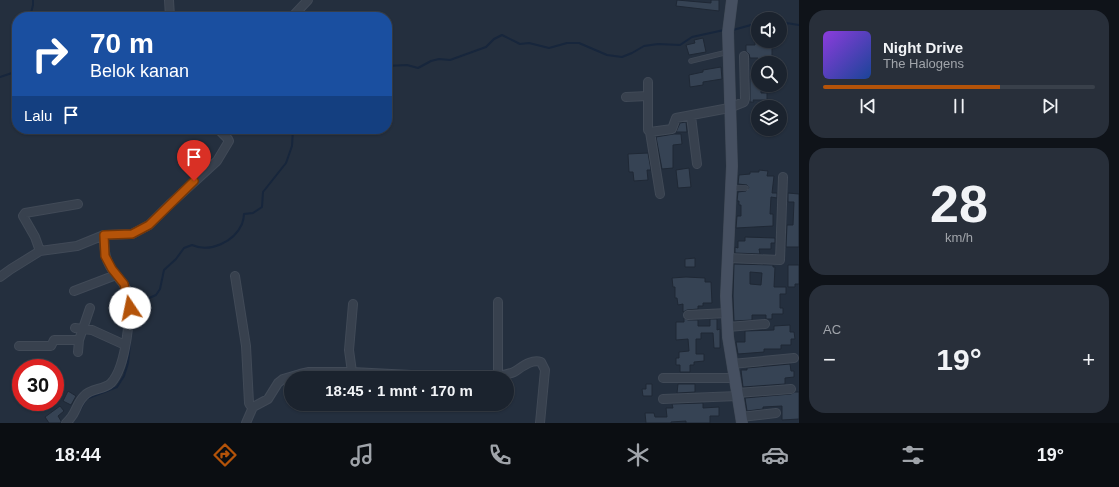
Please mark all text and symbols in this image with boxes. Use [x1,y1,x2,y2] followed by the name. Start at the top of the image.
[751,12,787,136] map controls
[751,12,787,48] button: sound
[24,28,76,80] icon: right
[90,28,154,59] text: 70 m
[883,39,963,56] text: Night Drive
[751,56,787,92] button: search
[883,56,964,71] text: The Halogens
[90,61,189,81] text: Belok kanan
[857,95,879,117] icon: previous
[948,95,970,117] icon: pause
[1039,95,1061,117] icon: next
[751,100,787,136] button: layers
[60,104,82,126] icon: arrive
[24,107,52,124] text: Lalu
[177,140,211,181] pin
[183,146,205,168] icon: arrive
[930,175,988,233] text: 28
[945,230,973,245] text: km/h
[109,287,151,329] position arrow
[823,322,841,337] text: AC
[936,343,982,376] text: 19°
[823,347,836,372] text: −
[1082,347,1095,372] text: +
[12,359,64,411] speed limit sign: 30
[325,382,473,399] text: 18:45 · 1 mnt · 170 m
[211,441,239,469] icon: directions
[348,441,376,469] icon: music
[486,441,514,469] icon: phone
[624,441,652,469] icon: climate
[761,441,789,469] icon: car
[899,441,927,469] icon: filters
[55,445,101,465] text: 18:44
[1037,445,1064,465] text: 19°

